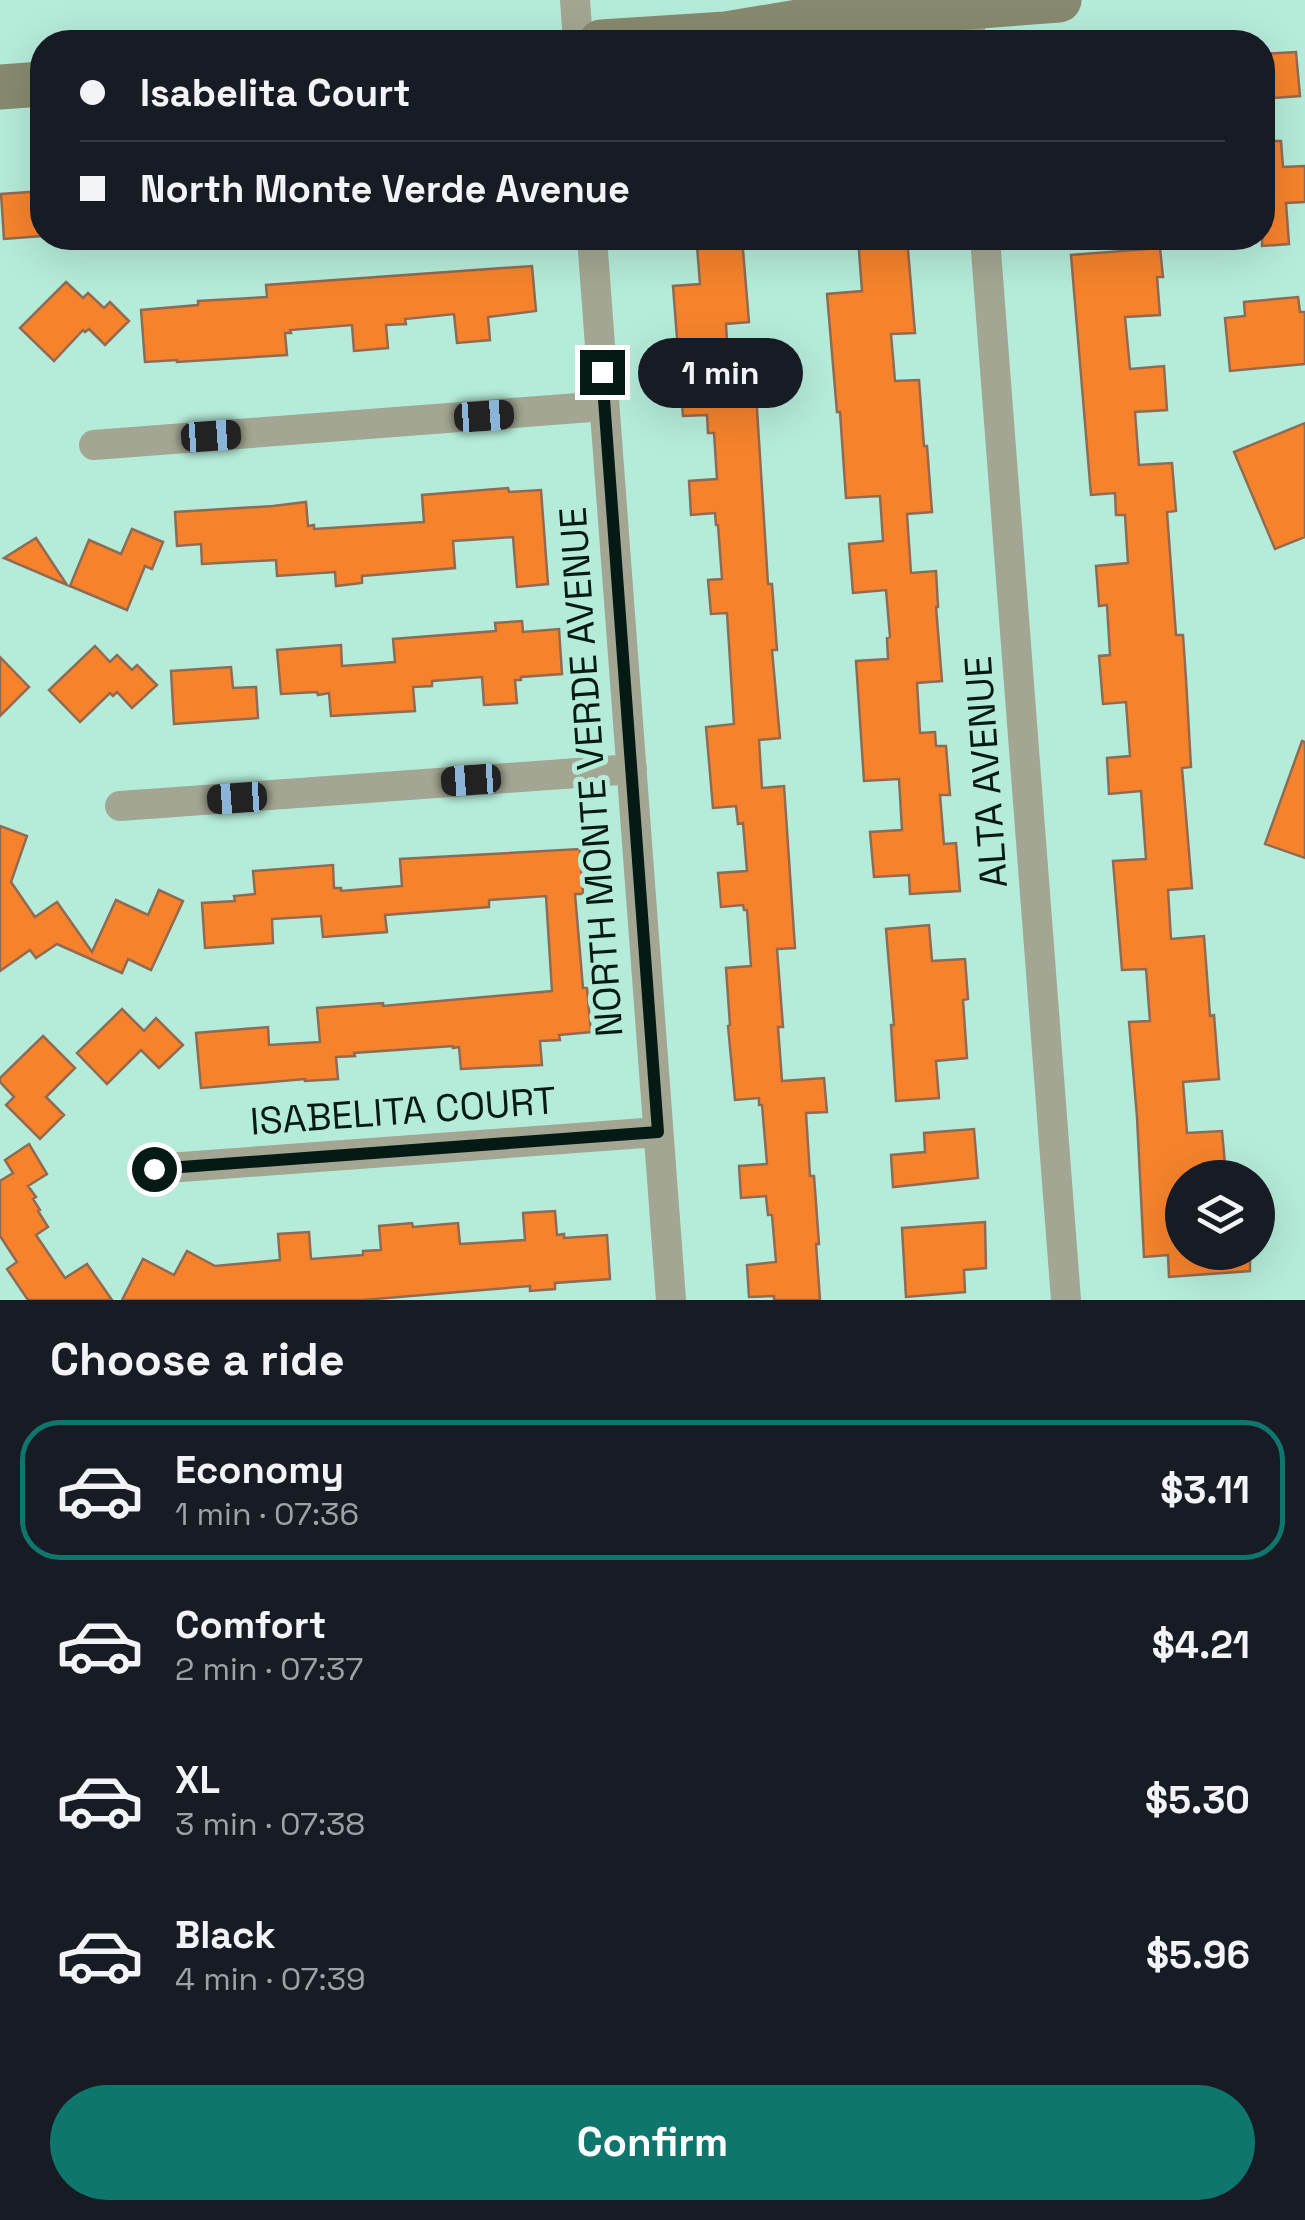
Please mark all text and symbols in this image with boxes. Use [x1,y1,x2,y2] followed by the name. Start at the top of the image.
[140,69,411,117] text: Isabelita Court
[140,165,630,213] text: North Monte Verde Avenue
[637,337,802,407] callout: 1 min
[580,350,625,395] route end
[681,353,760,393] text: 1 min
[453,399,515,433] car
[180,419,242,453] car
[549,505,633,1039] street label: NORTH MONTE VERDE AVENUE
[954,654,1018,890] street label: ALTA AVENUE
[440,763,502,797] car
[206,781,268,815] car
[248,1076,558,1146] street label: ISABELITA COURT
[132,1147,177,1192] route start
[1165,1160,1275,1270] map controls
[1165,1160,1275,1270] button: layers
[50,1331,345,1388] text: Choose a ride
[55,1445,145,1535] icon: car
[175,1446,344,1494] text: Economy
[1160,1466,1250,1514] text: $3.11
[175,1494,359,1534] text: 1 min · 07:36
[55,1600,145,1690] icon: car
[175,1601,326,1649] text: Comfort
[1152,1621,1250,1669] text: $4.21
[175,1649,363,1689] text: 2 min · 07:37
[55,1755,145,1845] icon: car
[175,1756,220,1804] text: XL
[1145,1776,1250,1824] text: $5.30
[175,1804,365,1844] text: 3 min · 07:38
[55,1910,145,2000] icon: car
[175,1911,276,1959] text: Black
[1146,1931,1250,1979] text: $5.96
[175,1959,366,1999] text: 4 min · 07:39
[50,2085,1255,2200] button: Confirm

